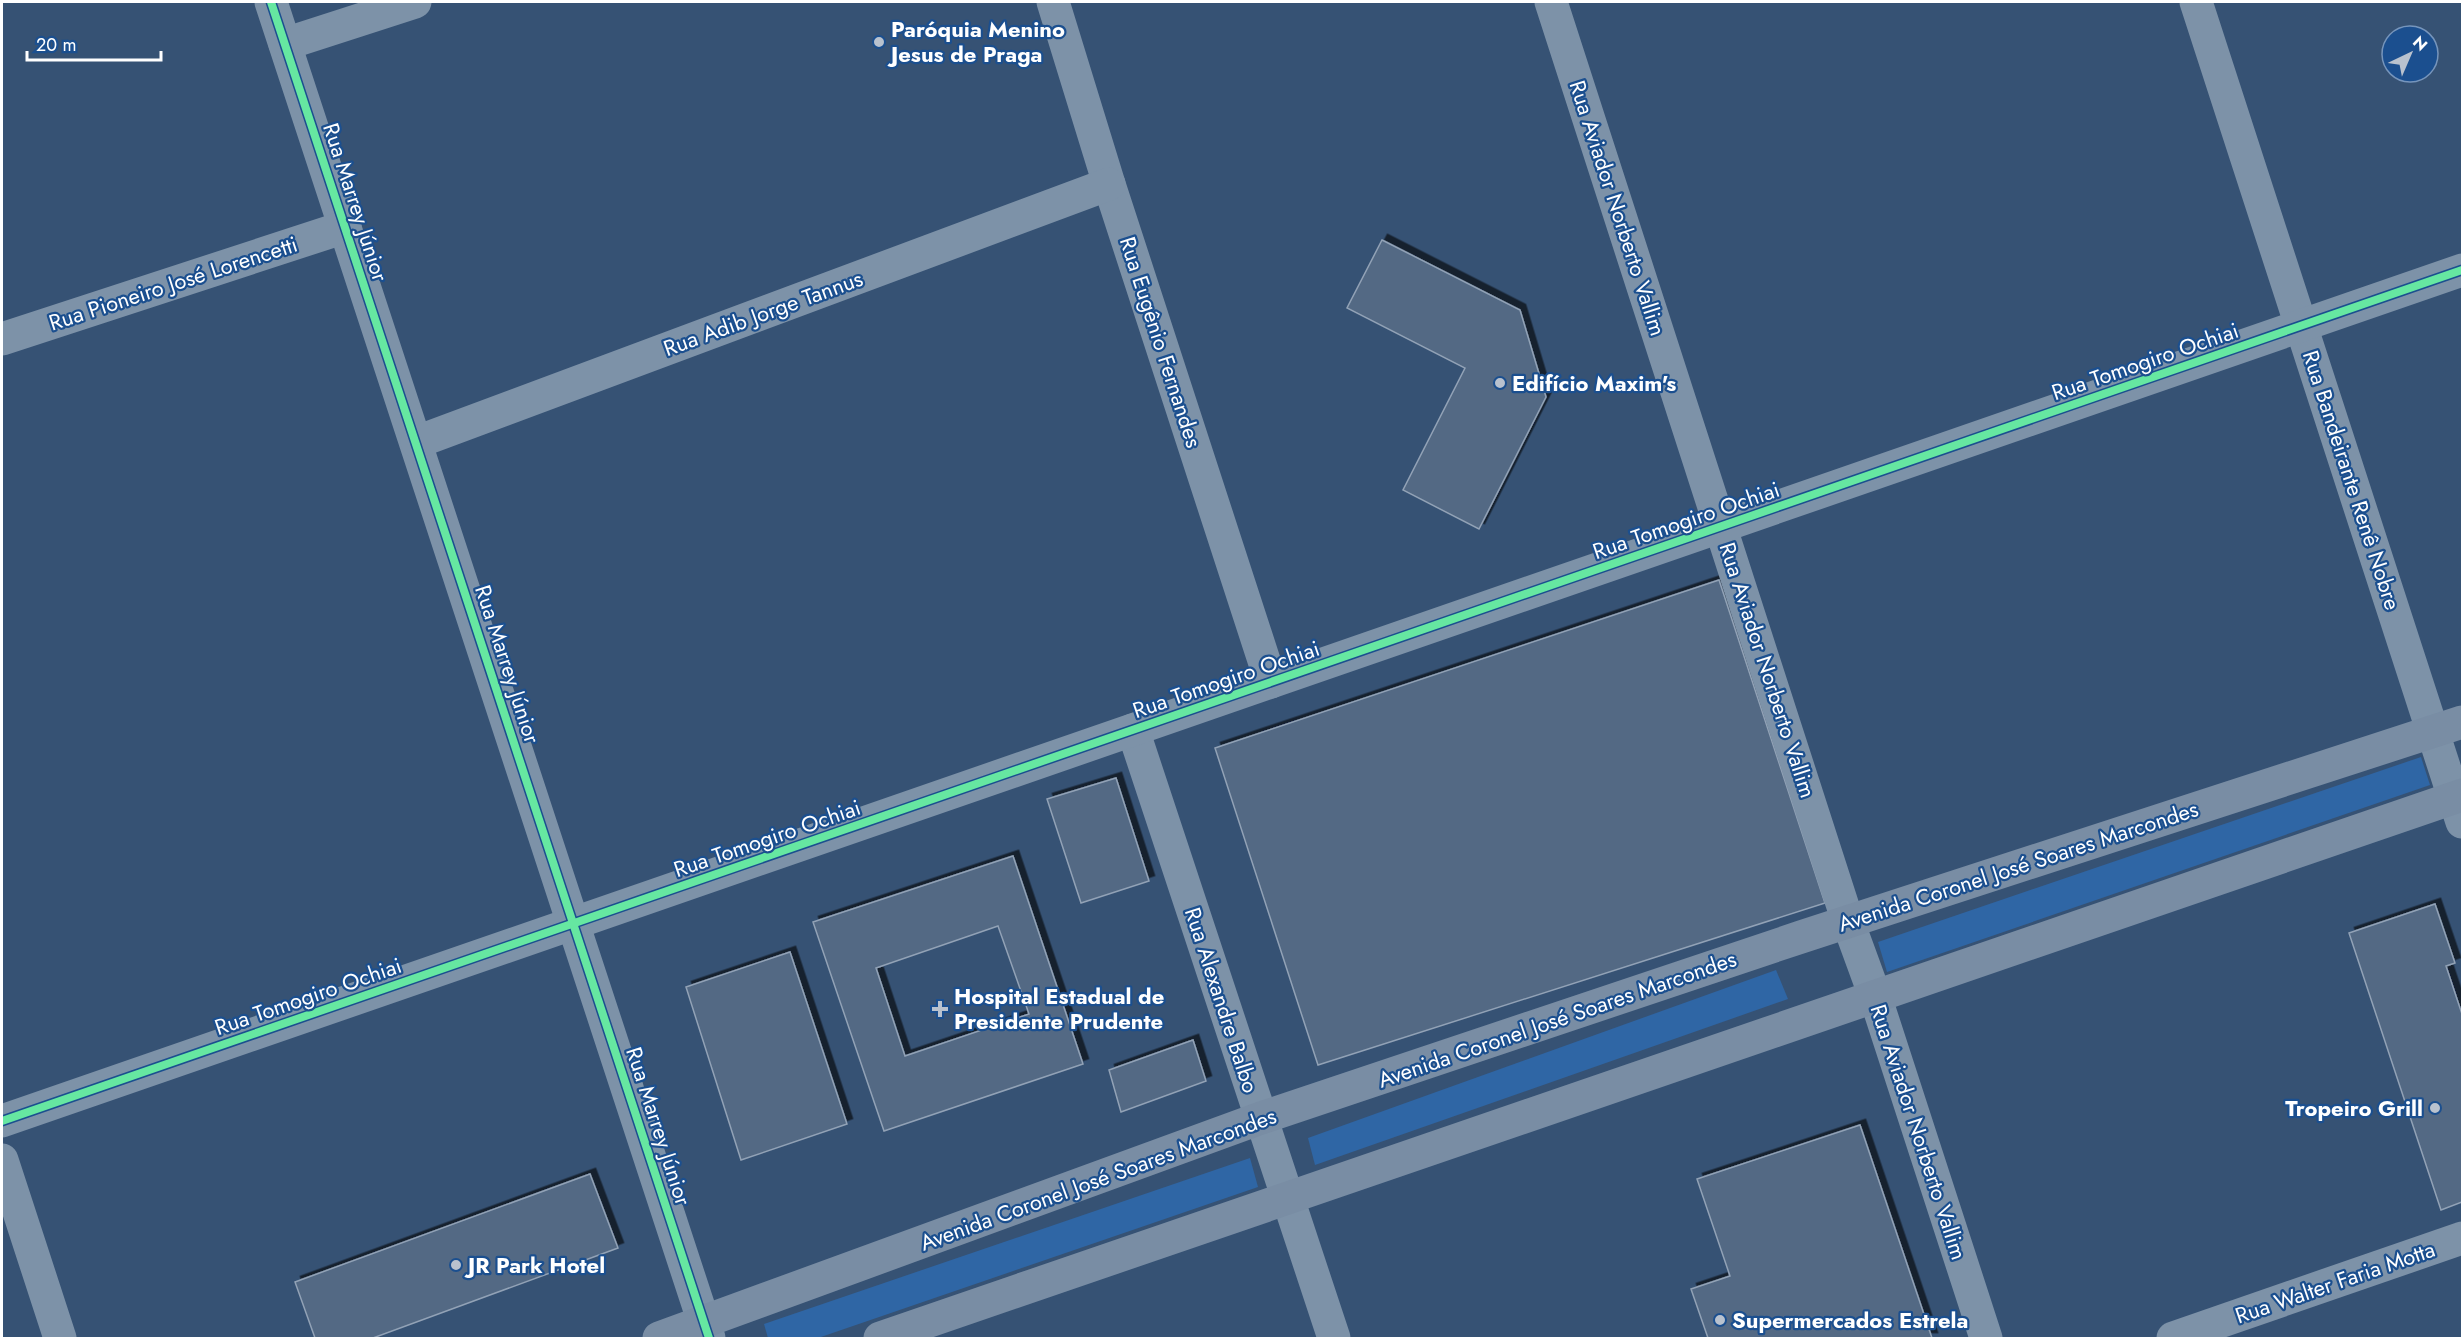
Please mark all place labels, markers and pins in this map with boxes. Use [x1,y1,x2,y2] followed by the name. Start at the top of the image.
[887,13,1065,70] place label: Paróquia Menino Jesus de Praga
[872,35,886,49] marker: Paróquia Menino Jesus de Praga
[1512,367,1676,399] place label: Edifício Maxim's
[1493,376,1507,390] marker: Edifício Maxim's
[954,980,1164,1037] place label: Hospital Estadual de Presidente Prudente
[931,1000,949,1018] marker: Hospital Estadual de Presidente Prudente
[2285,1092,2423,1124] place label: Tropeiro Grill
[2428,1101,2442,1115] marker: Tropeiro Grill
[464,1249,605,1281] place label: JR Park Hotel
[449,1258,463,1272] marker: JR Park Hotel
[1732,1304,1968,1336] place label: Supermercados Estrela
[1713,1313,1727,1327] marker: Supermercados Estrela

